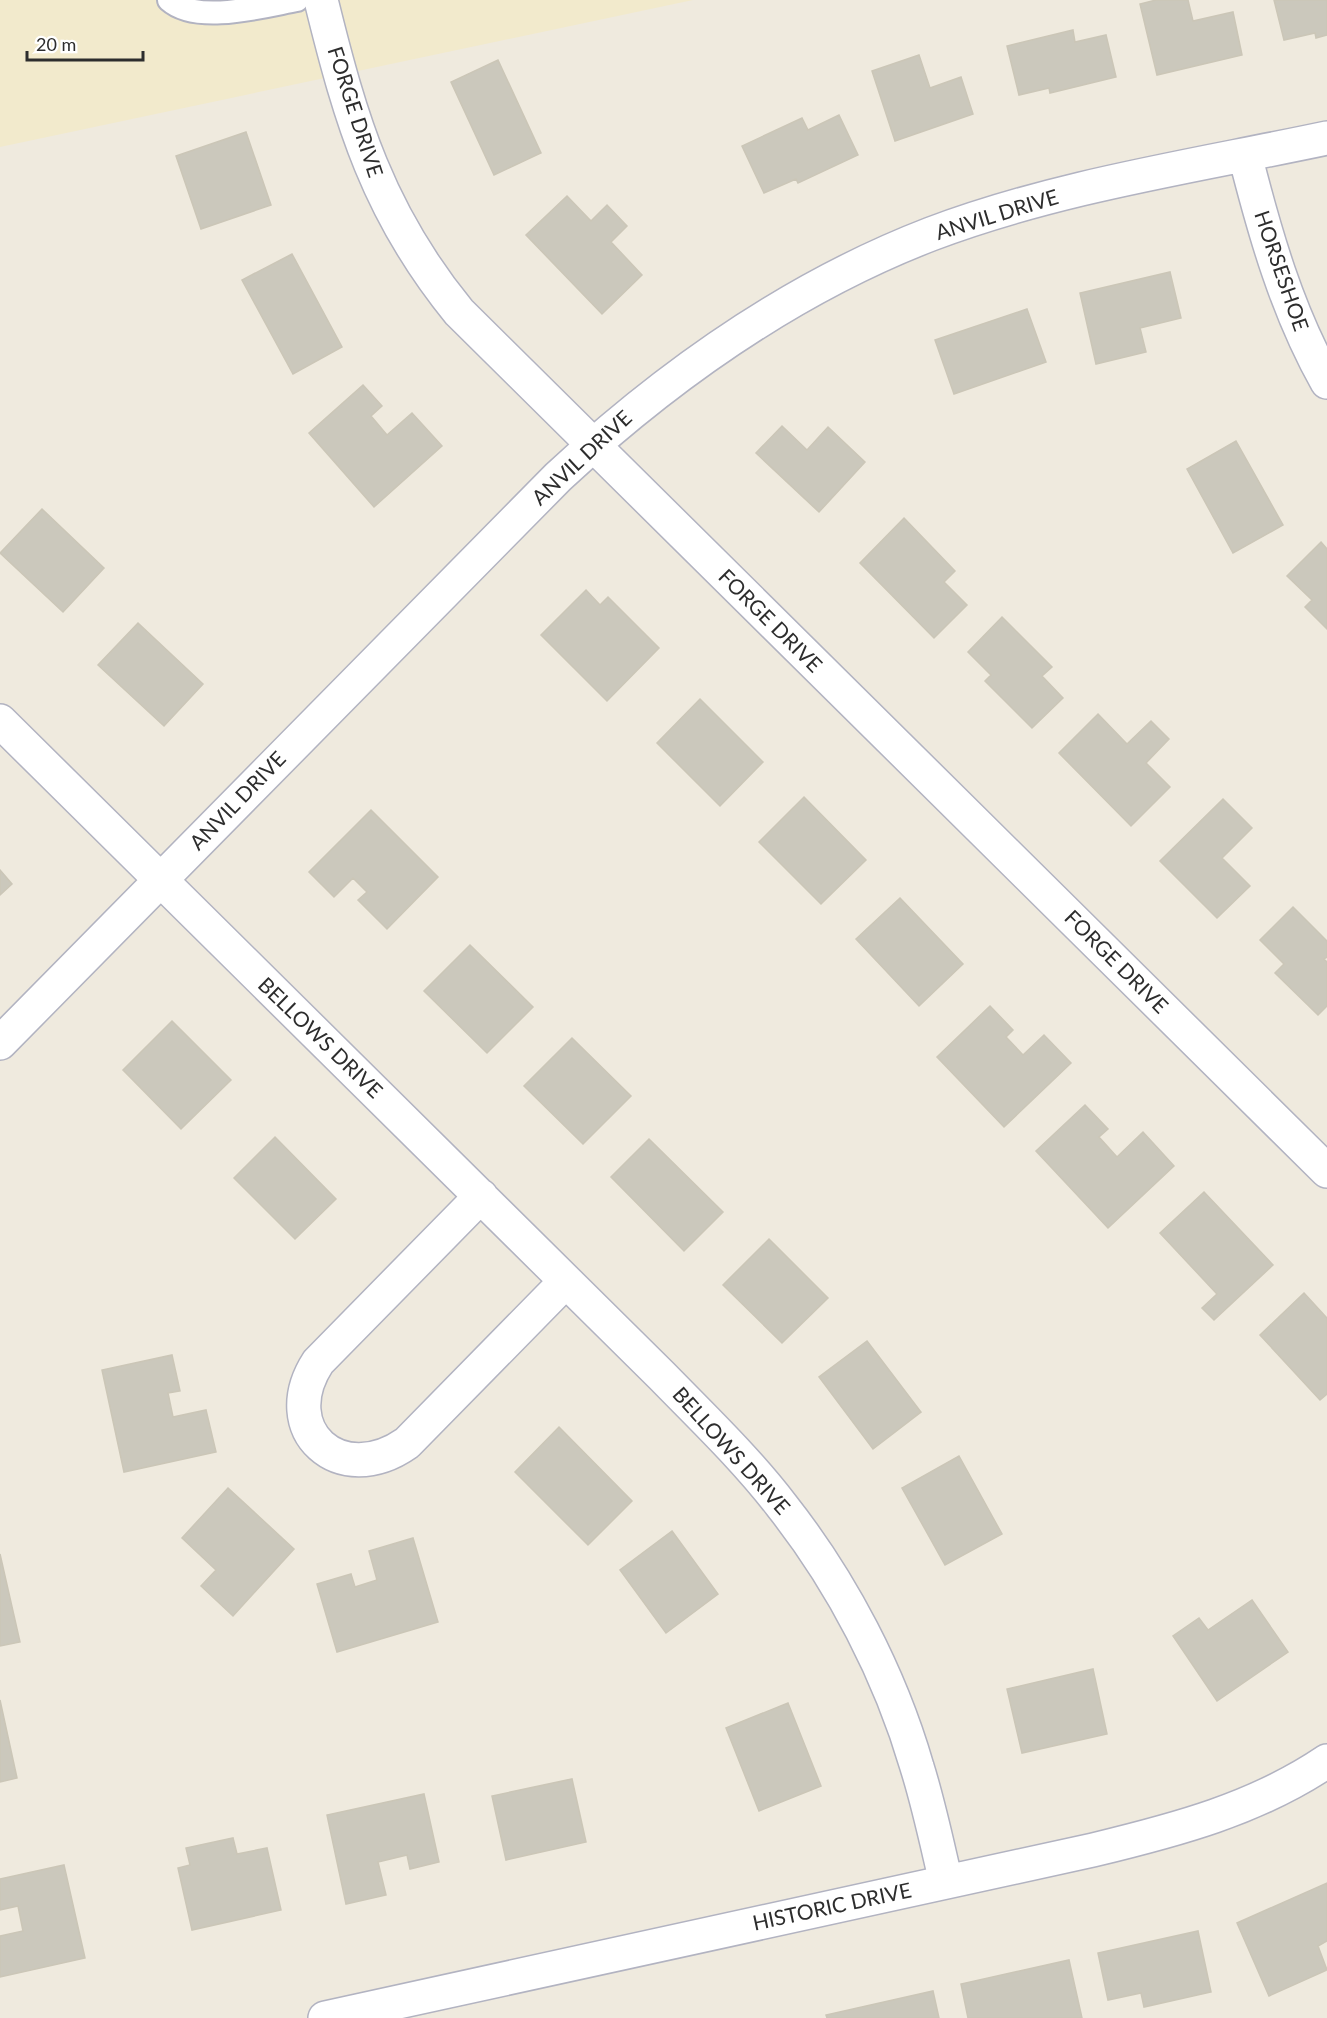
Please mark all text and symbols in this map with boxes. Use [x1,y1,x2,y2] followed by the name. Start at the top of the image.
[27,24,142,62] scale bar
[36,33,76,55] text: 20 m
[324,43,389,180] street label: FORGE DRIVE
[932,183,1061,244] street label: ANVIL DRIVE
[1250,207,1315,334] street label: HORSESHOE
[526,404,636,509] street label: ANVIL DRIVE
[714,563,828,677] street label: FORGE DRIVE
[184,746,290,854] street label: ANVIL DRIVE
[1060,904,1174,1018] street label: FORGE DRIVE
[254,971,388,1103] street label: BELLOWS DRIVE
[668,1381,796,1519] street label: BELLOWS DRIVE
[750,1877,913,1935] street label: HISTORIC DRIVE

